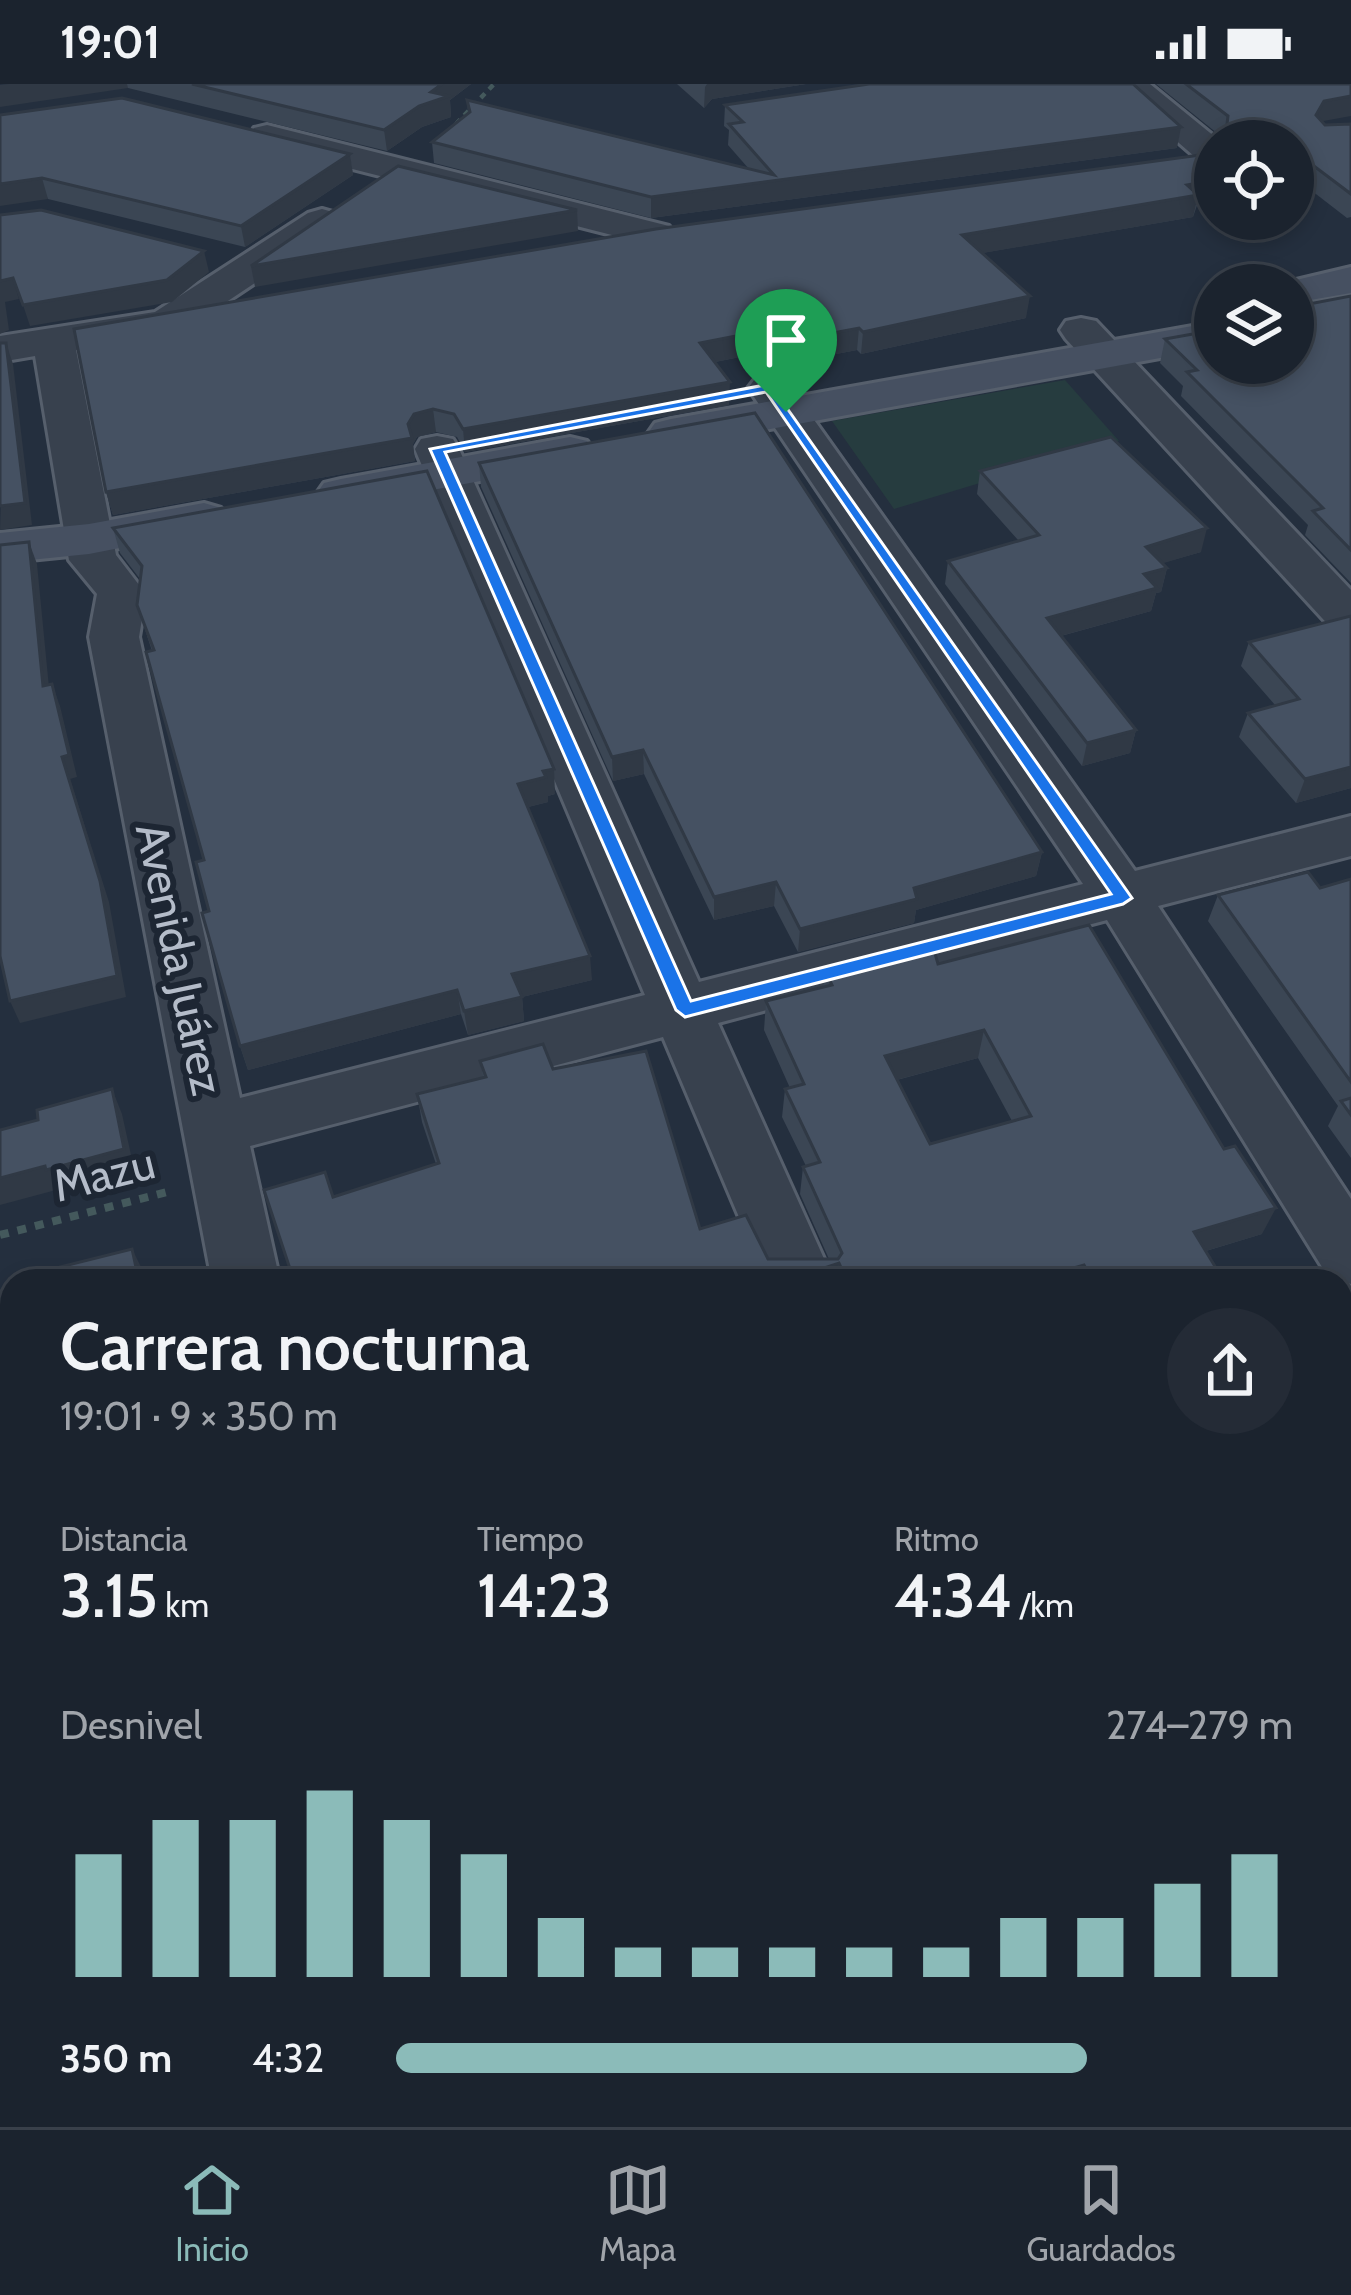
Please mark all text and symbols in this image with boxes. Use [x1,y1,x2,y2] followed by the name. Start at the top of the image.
[60,15,160,69] text: 19:01
[1194,120,1314,384] map controls
[1194,120,1314,240] button: locate
[1194,264,1314,384] button: layers
[735,289,837,412] pin
[753,307,819,373] icon: arrive
[125,818,235,1100] street label: Avenida Juárez
[48,1135,160,1213] street label: Mazu
[60,1306,530,1387] text: Carrera nocturna
[1167,1308,1293,1434] button: share
[60,1392,338,1440] text: 19:01 · 9 × 350 m
[60,1519,188,1559] text: Distancia
[477,1519,584,1559] text: Tiempo
[894,1519,979,1559] text: Ritmo
[60,1559,158,1632] text: 3.15
[477,1559,612,1632] text: 14:23
[894,1559,1012,1632] text: 4:34
[158,1585,209,1625] text: km
[1012,1585,1074,1625] text: /km
[60,1701,202,1749] text: Desnivel
[1106,1701,1293,1749] text: 274–279 m
[60,2034,172,2082] text: 350 m
[252,2034,324,2082] text: 4:32
[175,2157,249,2269] tab: Inicio
[599,2157,676,2269] tab: Mapa
[1026,2157,1176,2269] tab: Guardados

